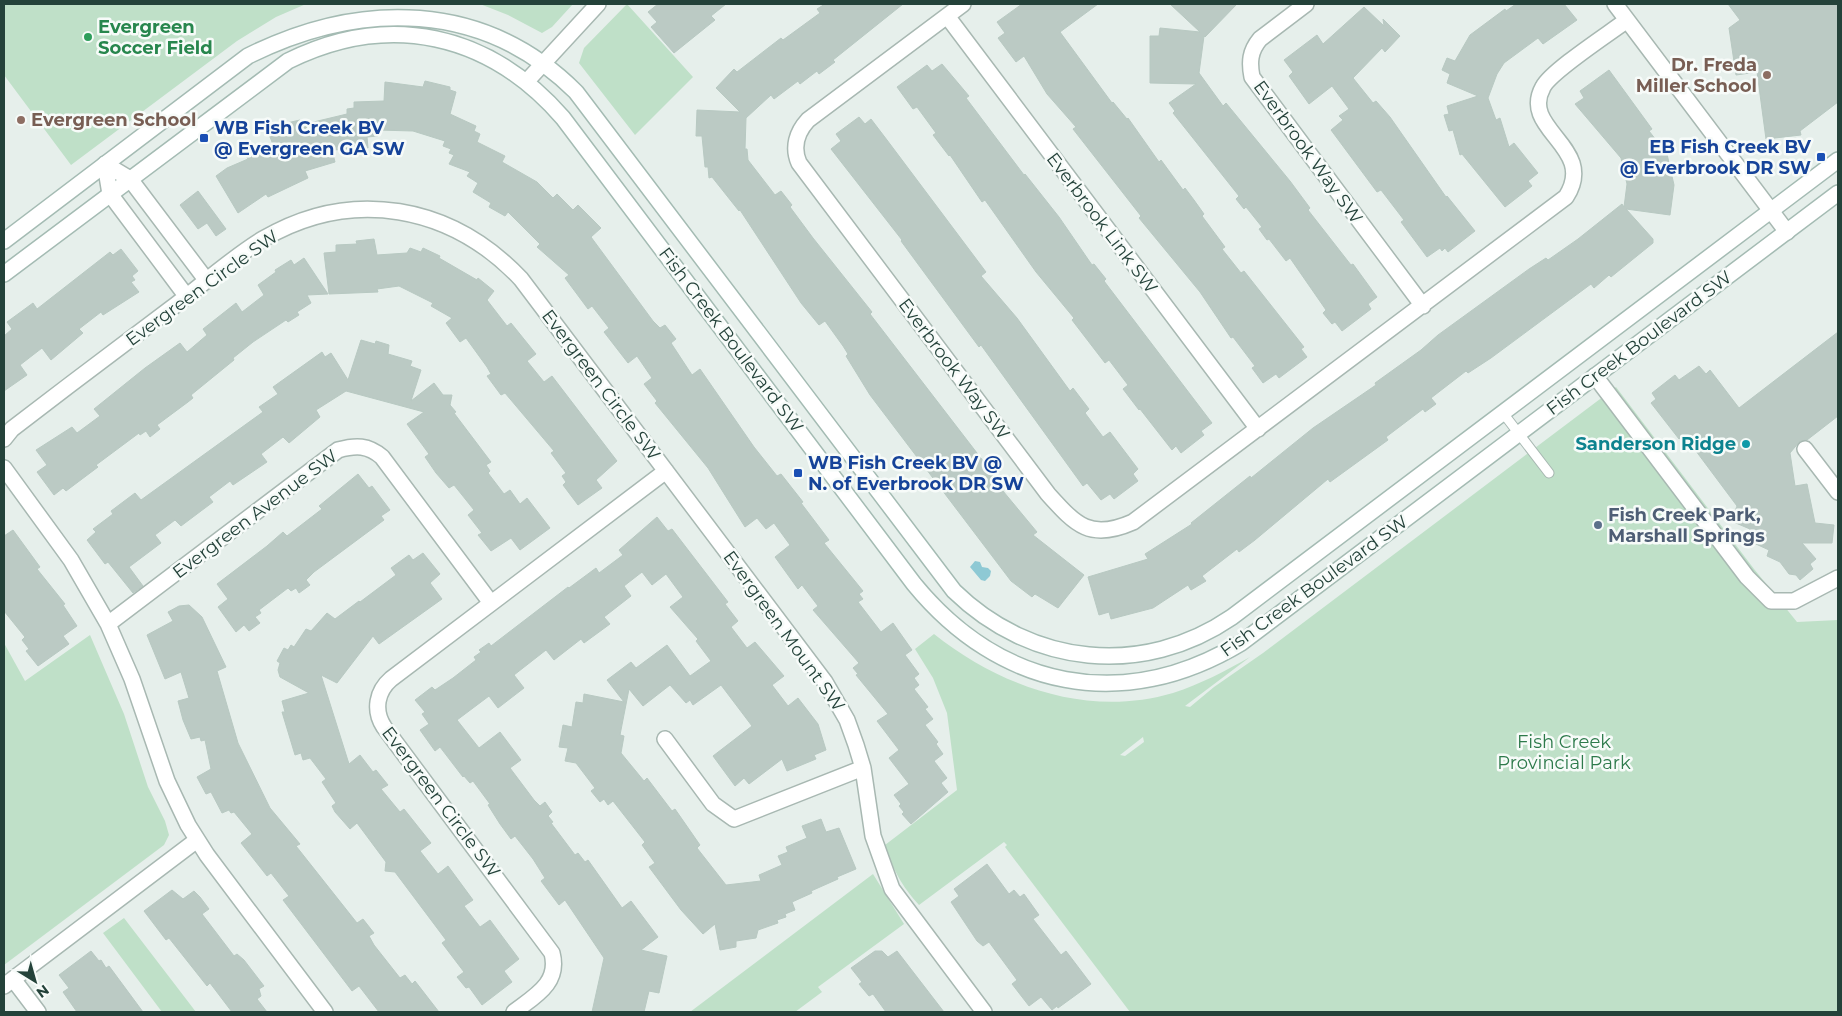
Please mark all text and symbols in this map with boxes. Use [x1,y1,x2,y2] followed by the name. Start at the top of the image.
[98,16,213,59] place label: Evergreen Soccer Field
[82,31,94,43] marker: Evergreen Soccer Field
[1636,54,1757,97] place label: Dr. Freda Miller School
[1761,69,1773,81] marker: Dr. Freda Miller School
[1249,76,1367,228] street label: Everbrook Way SW
[31,109,196,131] place label: Evergreen School
[15,114,27,126] marker: Evergreen School
[214,117,405,160] place label: WB Fish Creek BV @ Evergreen GA SW
[198,132,210,144] marker: WB Fish Creek BV @ Evergreen GA SW
[1620,136,1812,179] place label: EB Fish Creek BV @ Everbrook DR SW
[1042,148,1162,298] street label: Everbrook Link SW
[1815,151,1827,163] marker: EB Fish Creek BV @ Everbrook DR SW
[121,225,283,351] street label: Evergreen Circle SW
[654,243,808,437] street label: Fish Creek Boulevard SW
[1542,266,1736,420] street label: Fish Creek Boulevard SW
[894,294,1014,444] street label: Everbrook Way SW
[537,305,665,465] street label: Evergreen Circle SW
[1575,433,1736,455] place label: Sanderson Ridge
[1740,438,1752,450] marker: Sanderson Ridge
[168,445,342,583] street label: Evergreen Avenue SW
[808,452,1024,495] place label: WB Fish Creek BV @ N. of Everbrook DR SW
[792,467,804,479] marker: WB Fish Creek BV @ N. of Everbrook DR SW
[1608,504,1765,547] place label: Fish Creek Park, Marshall Springs
[1216,511,1412,661] street label: Fish Creek Boulevard SW
[1592,519,1604,531] marker: Fish Creek Park, Marshall Springs
[718,546,850,716] street label: Evergreen Mount SW
[377,722,505,882] street label: Evergreen Circle SW
[1497,731,1631,774] park label: Fish Creek Provincial Park
[10,956,60,1006] north arrow
[33,981,53,1002] text: N

